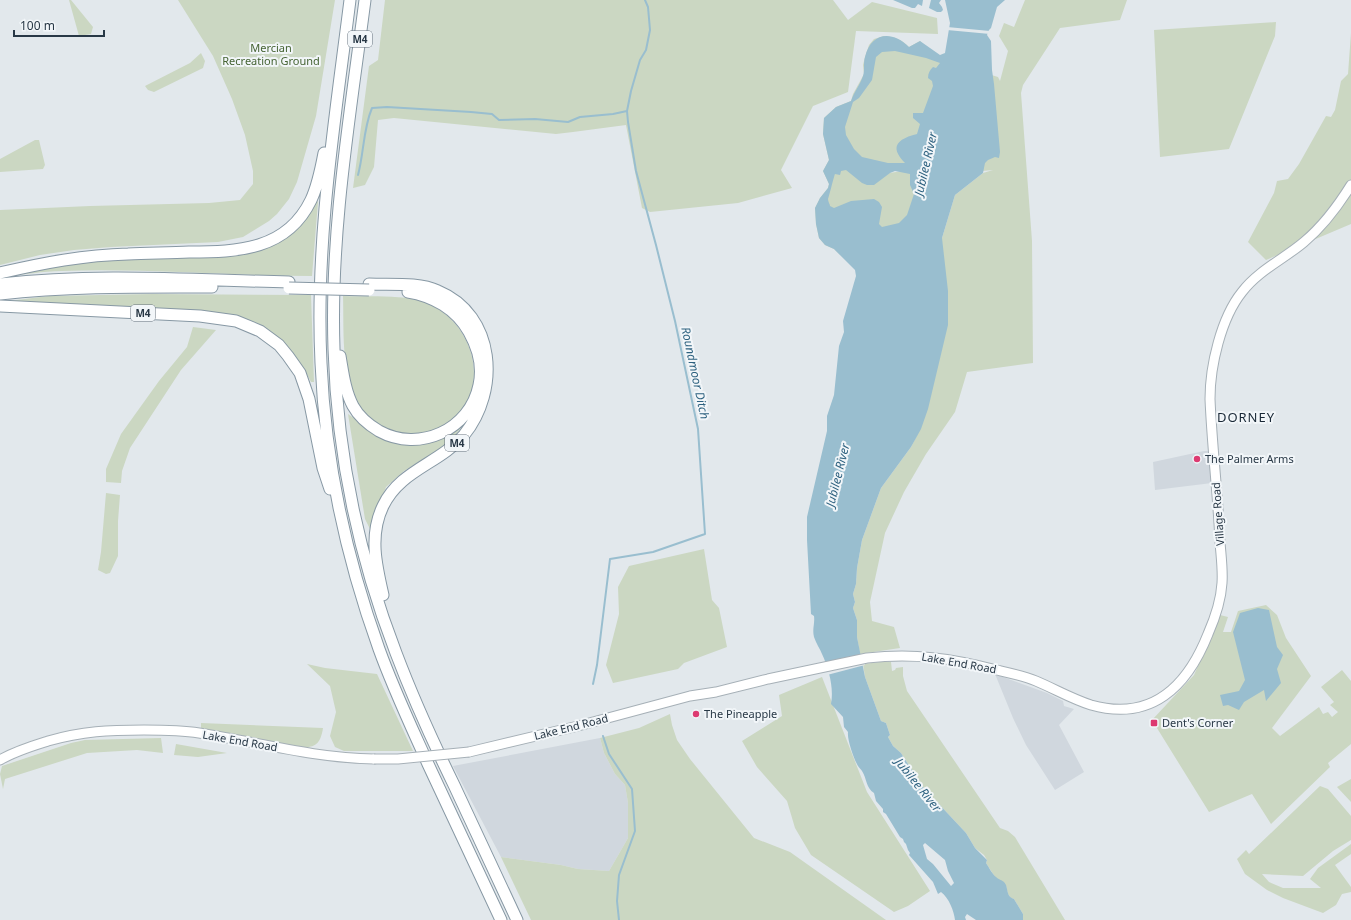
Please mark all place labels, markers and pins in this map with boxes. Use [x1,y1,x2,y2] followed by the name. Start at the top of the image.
[1205,451,1294,466] place label: The Palmer Arms
[1192,454,1202,464] marker: The Palmer Arms
[704,706,777,721] place label: The Pineapple
[691,709,701,719] marker: The Pineapple
[1162,715,1234,730] place label: Dent's Corner
[1149,718,1159,728] marker: Dent's Corner

